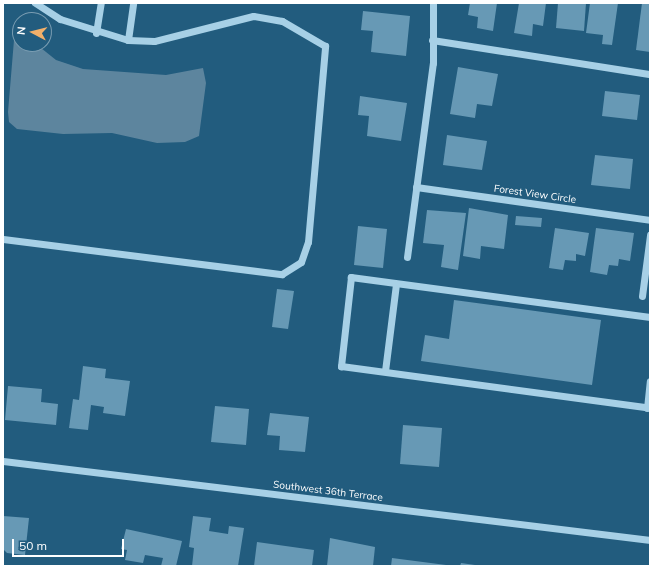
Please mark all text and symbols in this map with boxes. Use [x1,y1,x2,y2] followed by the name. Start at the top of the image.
[12,12,52,52] north arrow
[14,26,29,36] text: N
[493,182,577,206] street label: Forest View Circle
[273,478,383,504] street label: Southwest 36th Terrace
[14,531,126,557] scale bar
[19,538,47,553] text: 50 m

